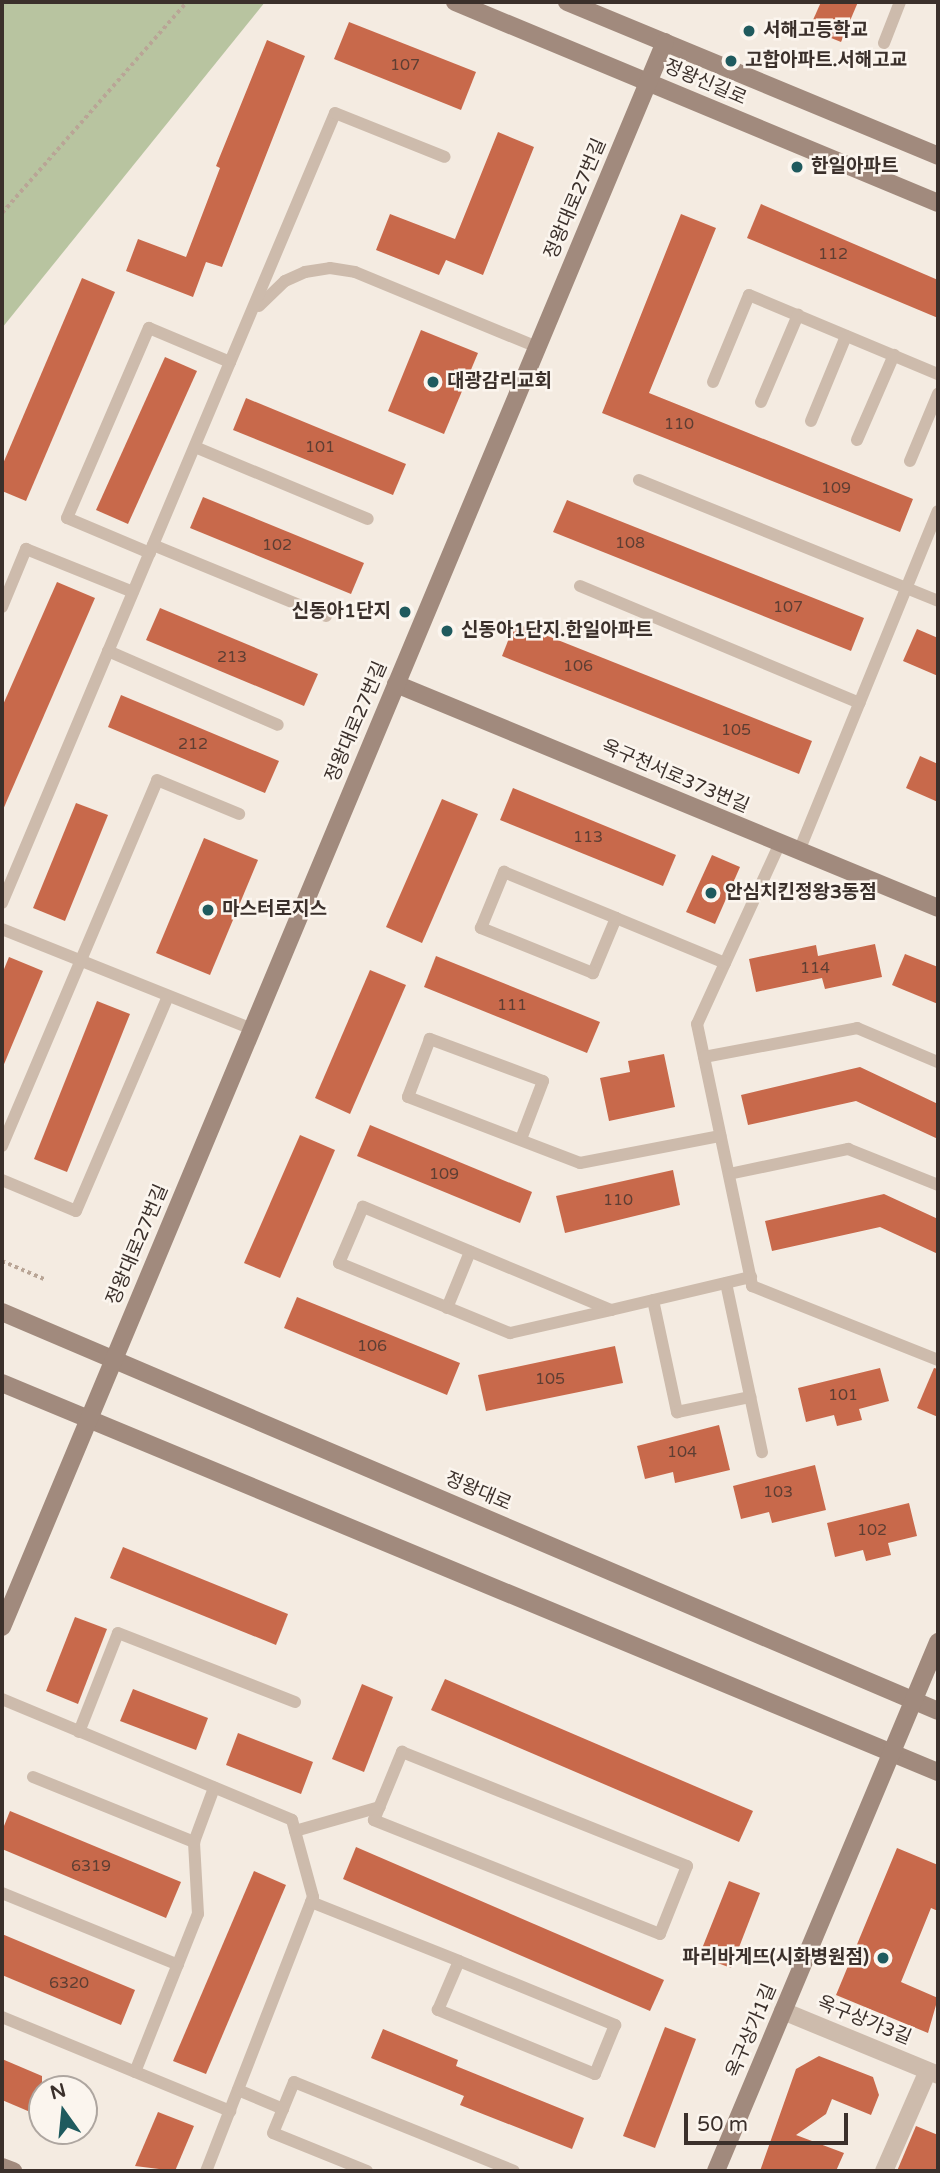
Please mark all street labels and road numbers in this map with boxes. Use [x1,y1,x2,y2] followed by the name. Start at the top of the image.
[660,55,750,111] street label: 정왕신길로
[540,135,612,263] street label: 정왕대로27번길
[321,658,393,786] street label: 정왕대로27번길
[598,736,752,818] street label: 옥구천서로373번길
[102,1181,174,1309] street label: 정왕대로27번길
[441,1468,515,1516] street label: 정왕대로
[722,1981,782,2081] street label: 옥구상가1길
[814,1992,914,2050] street label: 옥구상가3길

